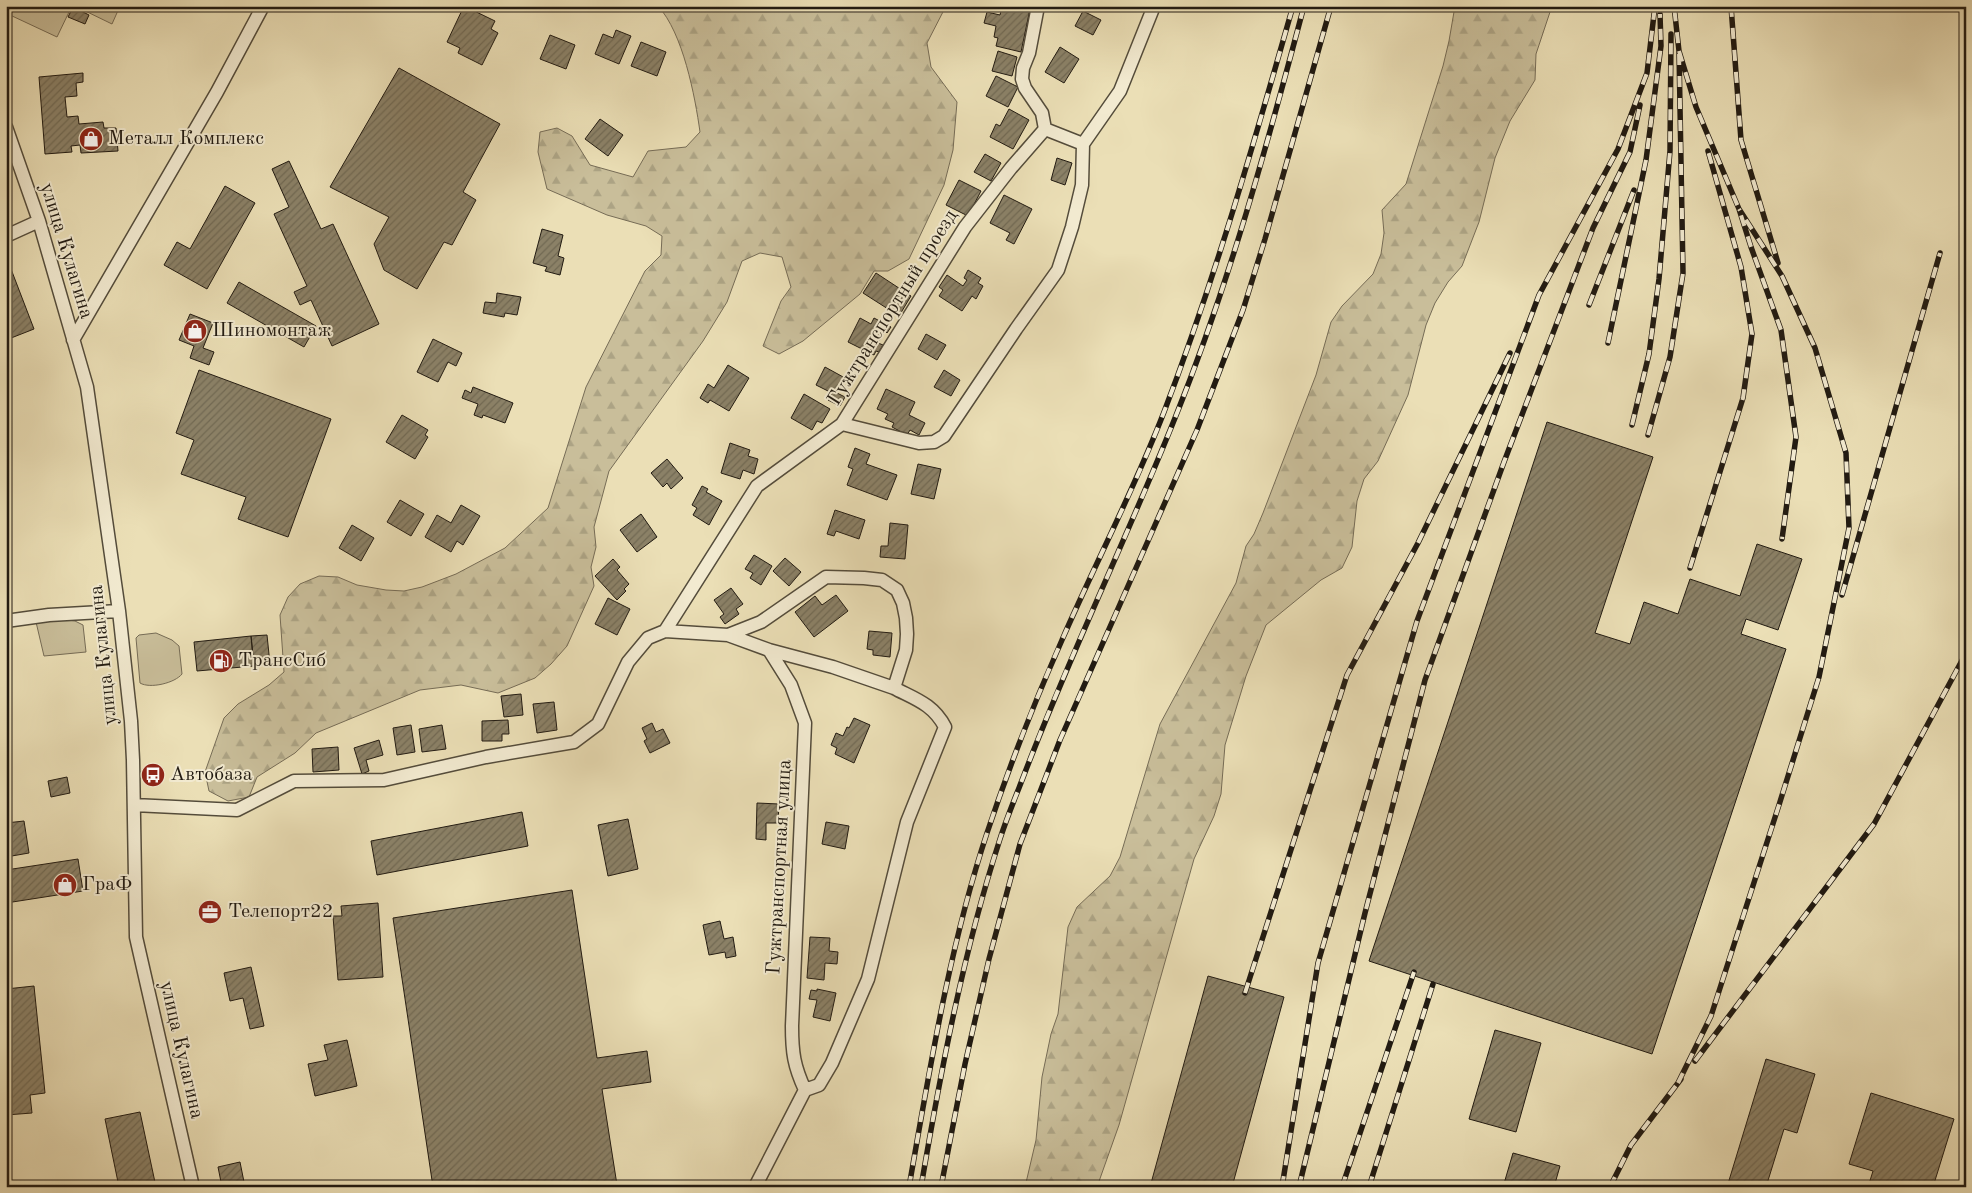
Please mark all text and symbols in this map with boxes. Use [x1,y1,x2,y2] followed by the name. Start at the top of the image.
[78,126,104,152] shop icon: Металл Комплекс
[108,129,264,149] place label: Металл Комплекс
[36,181,96,321] street label: улица Кулагина
[824,206,962,409] street label: Гужтранспортный проезд
[182,318,208,344] shop icon: Шиномонтаж
[212,321,332,341] place label: Шиномонтаж
[87,584,121,726] street label: улица Кулагина
[208,648,234,674] fuel station icon: ТрансСиб
[238,651,326,671] place label: ТрансСиб
[764,759,796,975] street label: Гужтранспортная улица
[140,762,166,788] bus stop icon: Автобаза
[170,765,253,785] place label: Автобаза
[52,872,78,898] shop icon: ГраФ
[82,875,132,895] place label: ГраФ
[197,899,223,925] office icon: Телепорт22
[228,902,333,922] place label: Телепорт22
[155,979,207,1121] street label: улица Кулагина

